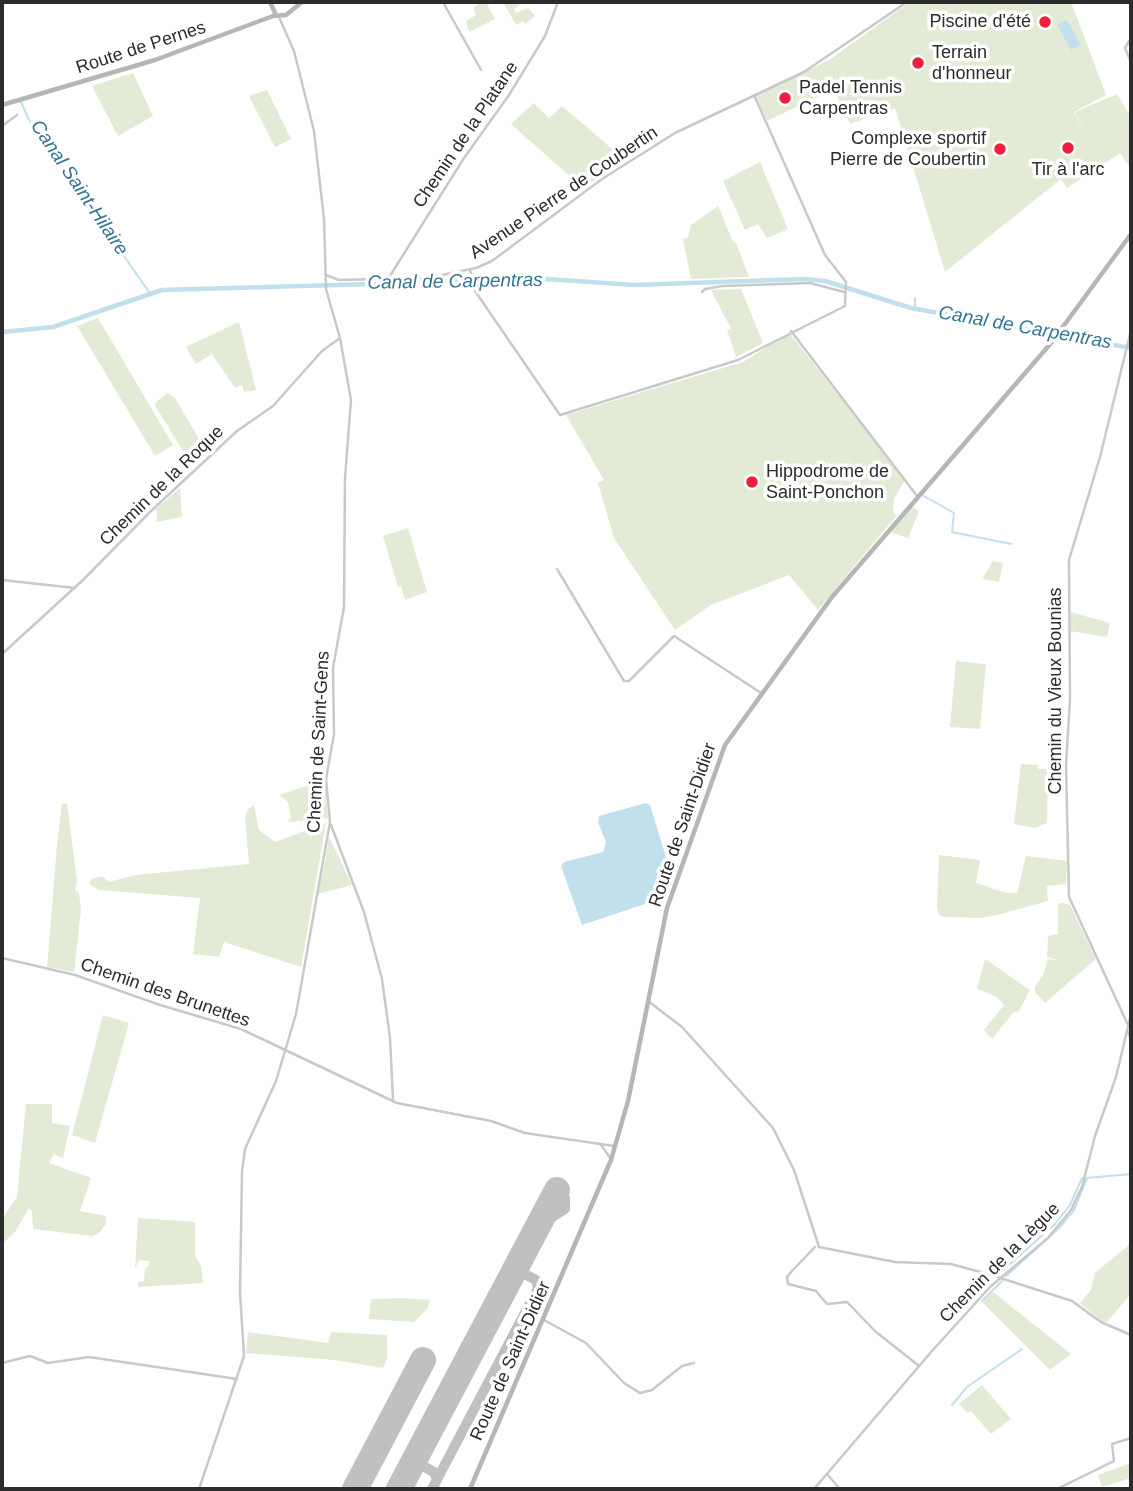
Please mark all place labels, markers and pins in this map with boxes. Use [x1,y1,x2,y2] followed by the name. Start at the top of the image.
[930,11,1031,33] place label: Piscine d'été
[1037,14,1053,30] marker: Piscine d'été
[932,42,1012,84] place label: Terrain d'honneur
[910,55,926,71] marker: Terrain d'honneur
[799,77,902,119] place label: Padel Tennis Carpentras
[777,90,793,106] marker: Padel Tennis Carpentras
[830,128,986,170] place label: Complexe sportif Pierre de Coubertin
[1060,140,1076,156] marker: Tir à l'arc
[992,141,1008,157] marker: Complexe sportif Pierre de Coubertin
[1032,159,1104,181] place label: Tir à l'arc
[766,461,889,504] place label: Hippodrome de Saint-Ponchon
[744,474,760,490] marker: Hippodrome de Saint-Ponchon

